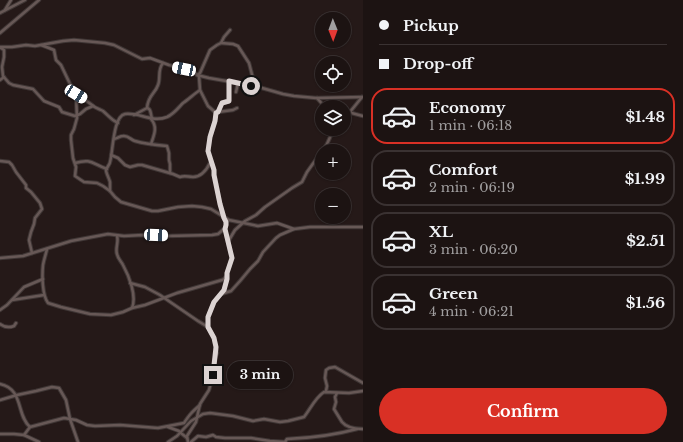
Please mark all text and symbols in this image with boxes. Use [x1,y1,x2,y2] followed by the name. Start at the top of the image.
[315,12,351,48] north arrow
[315,12,351,224] map controls
[403,16,459,35] text: Pickup
[403,54,473,73] text: Drop-off
[315,56,351,92] button: locate
[171,61,197,77] car
[242,77,260,95] route start
[63,83,89,105] car
[381,98,417,134] icon: car
[429,98,506,117] text: Economy
[315,100,351,136] button: layers
[625,107,665,126] text: $1.48
[429,117,512,134] text: 1 min · 06:18
[315,144,351,180] button: +
[381,160,417,196] icon: car
[429,160,497,179] text: Comfort
[625,169,665,188] text: $1.99
[429,179,515,196] text: 2 min · 06:19
[315,188,351,224] button: −
[381,222,417,258] icon: car
[429,222,453,241] text: XL
[144,228,168,242] car
[626,231,665,250] text: $2.51
[429,241,518,258] text: 3 min · 06:20
[381,284,417,320] icon: car
[429,284,478,303] text: Green
[626,293,665,312] text: $1.56
[429,303,514,320] text: 4 min · 06:21
[227,361,293,389] callout: 3 min
[204,366,222,384] route end
[240,366,280,383] text: 3 min
[379,388,667,434] button: Confirm

